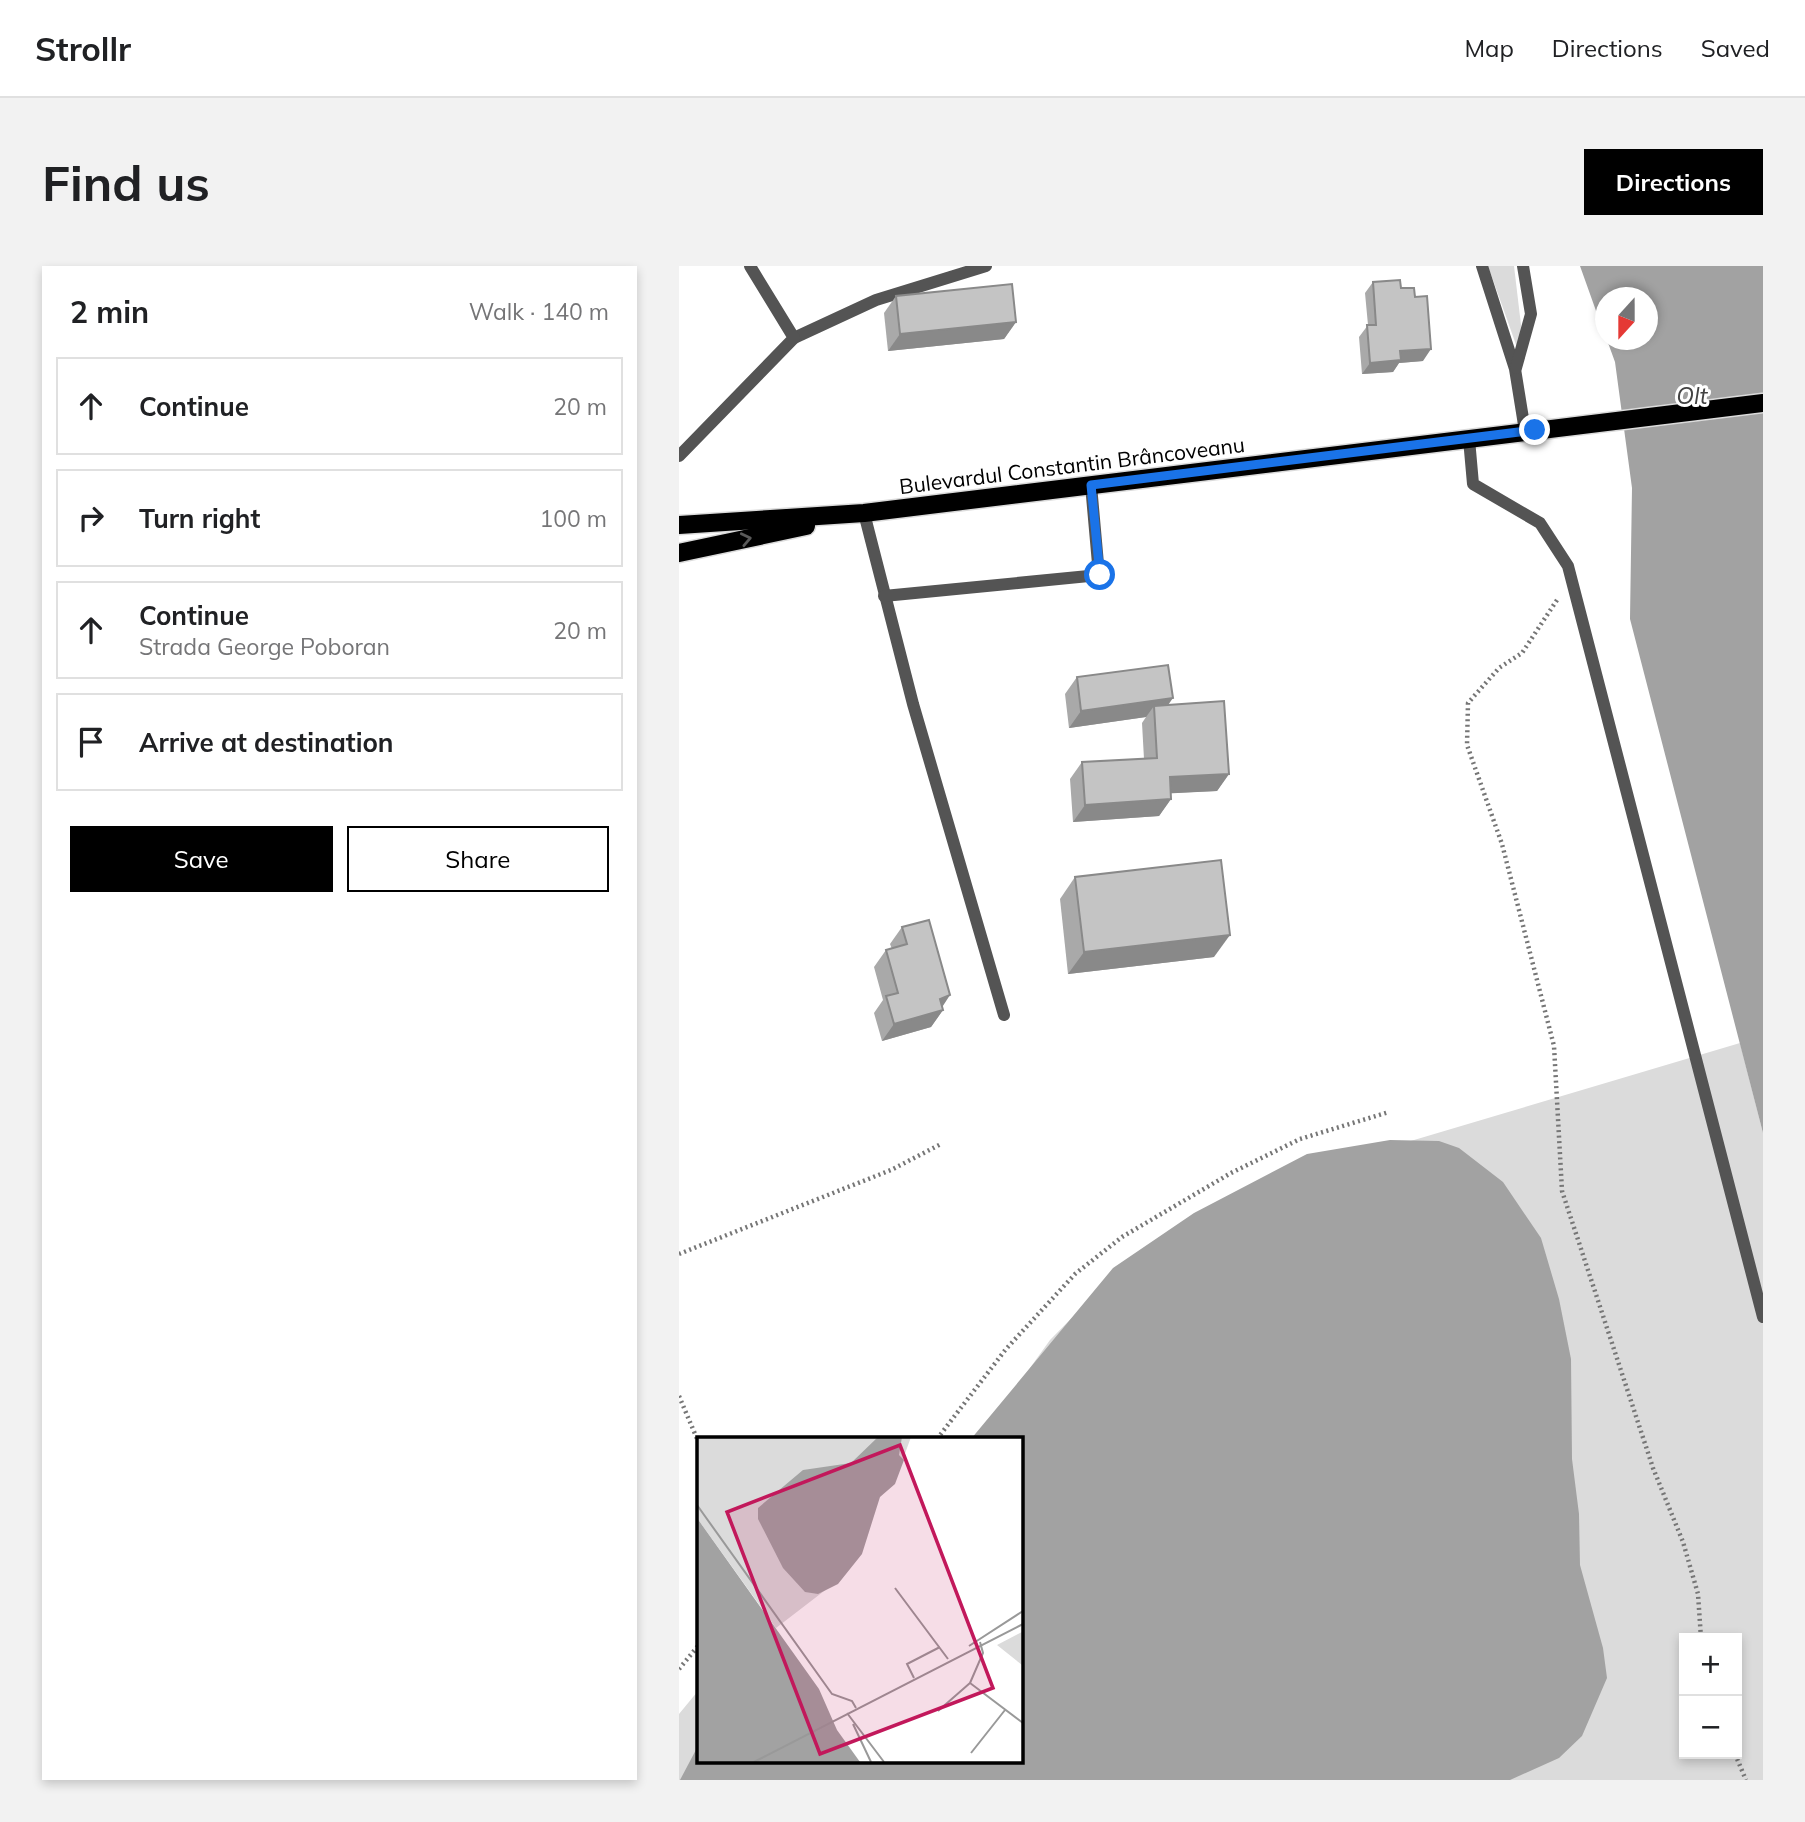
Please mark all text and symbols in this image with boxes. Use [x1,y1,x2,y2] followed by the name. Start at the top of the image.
[35,28,131,69] text: Strollr
[1464,33,1514,63] text: Map
[1552,33,1663,63] text: Directions
[1701,33,1770,63] text: Saved
[1584,149,1763,215] button: Directions
[42,152,210,213] text: Find us
[1595,287,1658,350] north arrow
[70,293,149,331] text: 2 min
[469,297,609,326] text: Walk · 140 m
[1676,381,1709,410] water label: Olt
[72,387,110,425] icon: ahead
[139,390,249,423] text: Continue
[553,392,607,421] text: 20 m
[1519,414,1550,445] route end
[898,431,1246,499] street label: Bulevardul Constantin Brâncoveanu
[72,499,110,537] icon: right
[139,502,260,535] text: Turn right
[539,504,607,533] text: 100 m
[740,532,752,547] one-way arrow
[1084,559,1115,590] route start
[139,599,249,632] text: Continue
[72,611,110,649] icon: ahead
[553,616,607,645] text: 20 m
[139,632,390,661] text: Strada George Poboran
[72,723,110,761] icon: arrive
[139,726,394,759] text: Arrive at destination
[70,826,333,892] button: Save
[347,826,609,892] button: Share
[697,1437,1022,1762] inset map
[1679,1633,1742,1759] map controls
[1679,1633,1742,1696] button: +
[1679,1696,1742,1759] button: −

